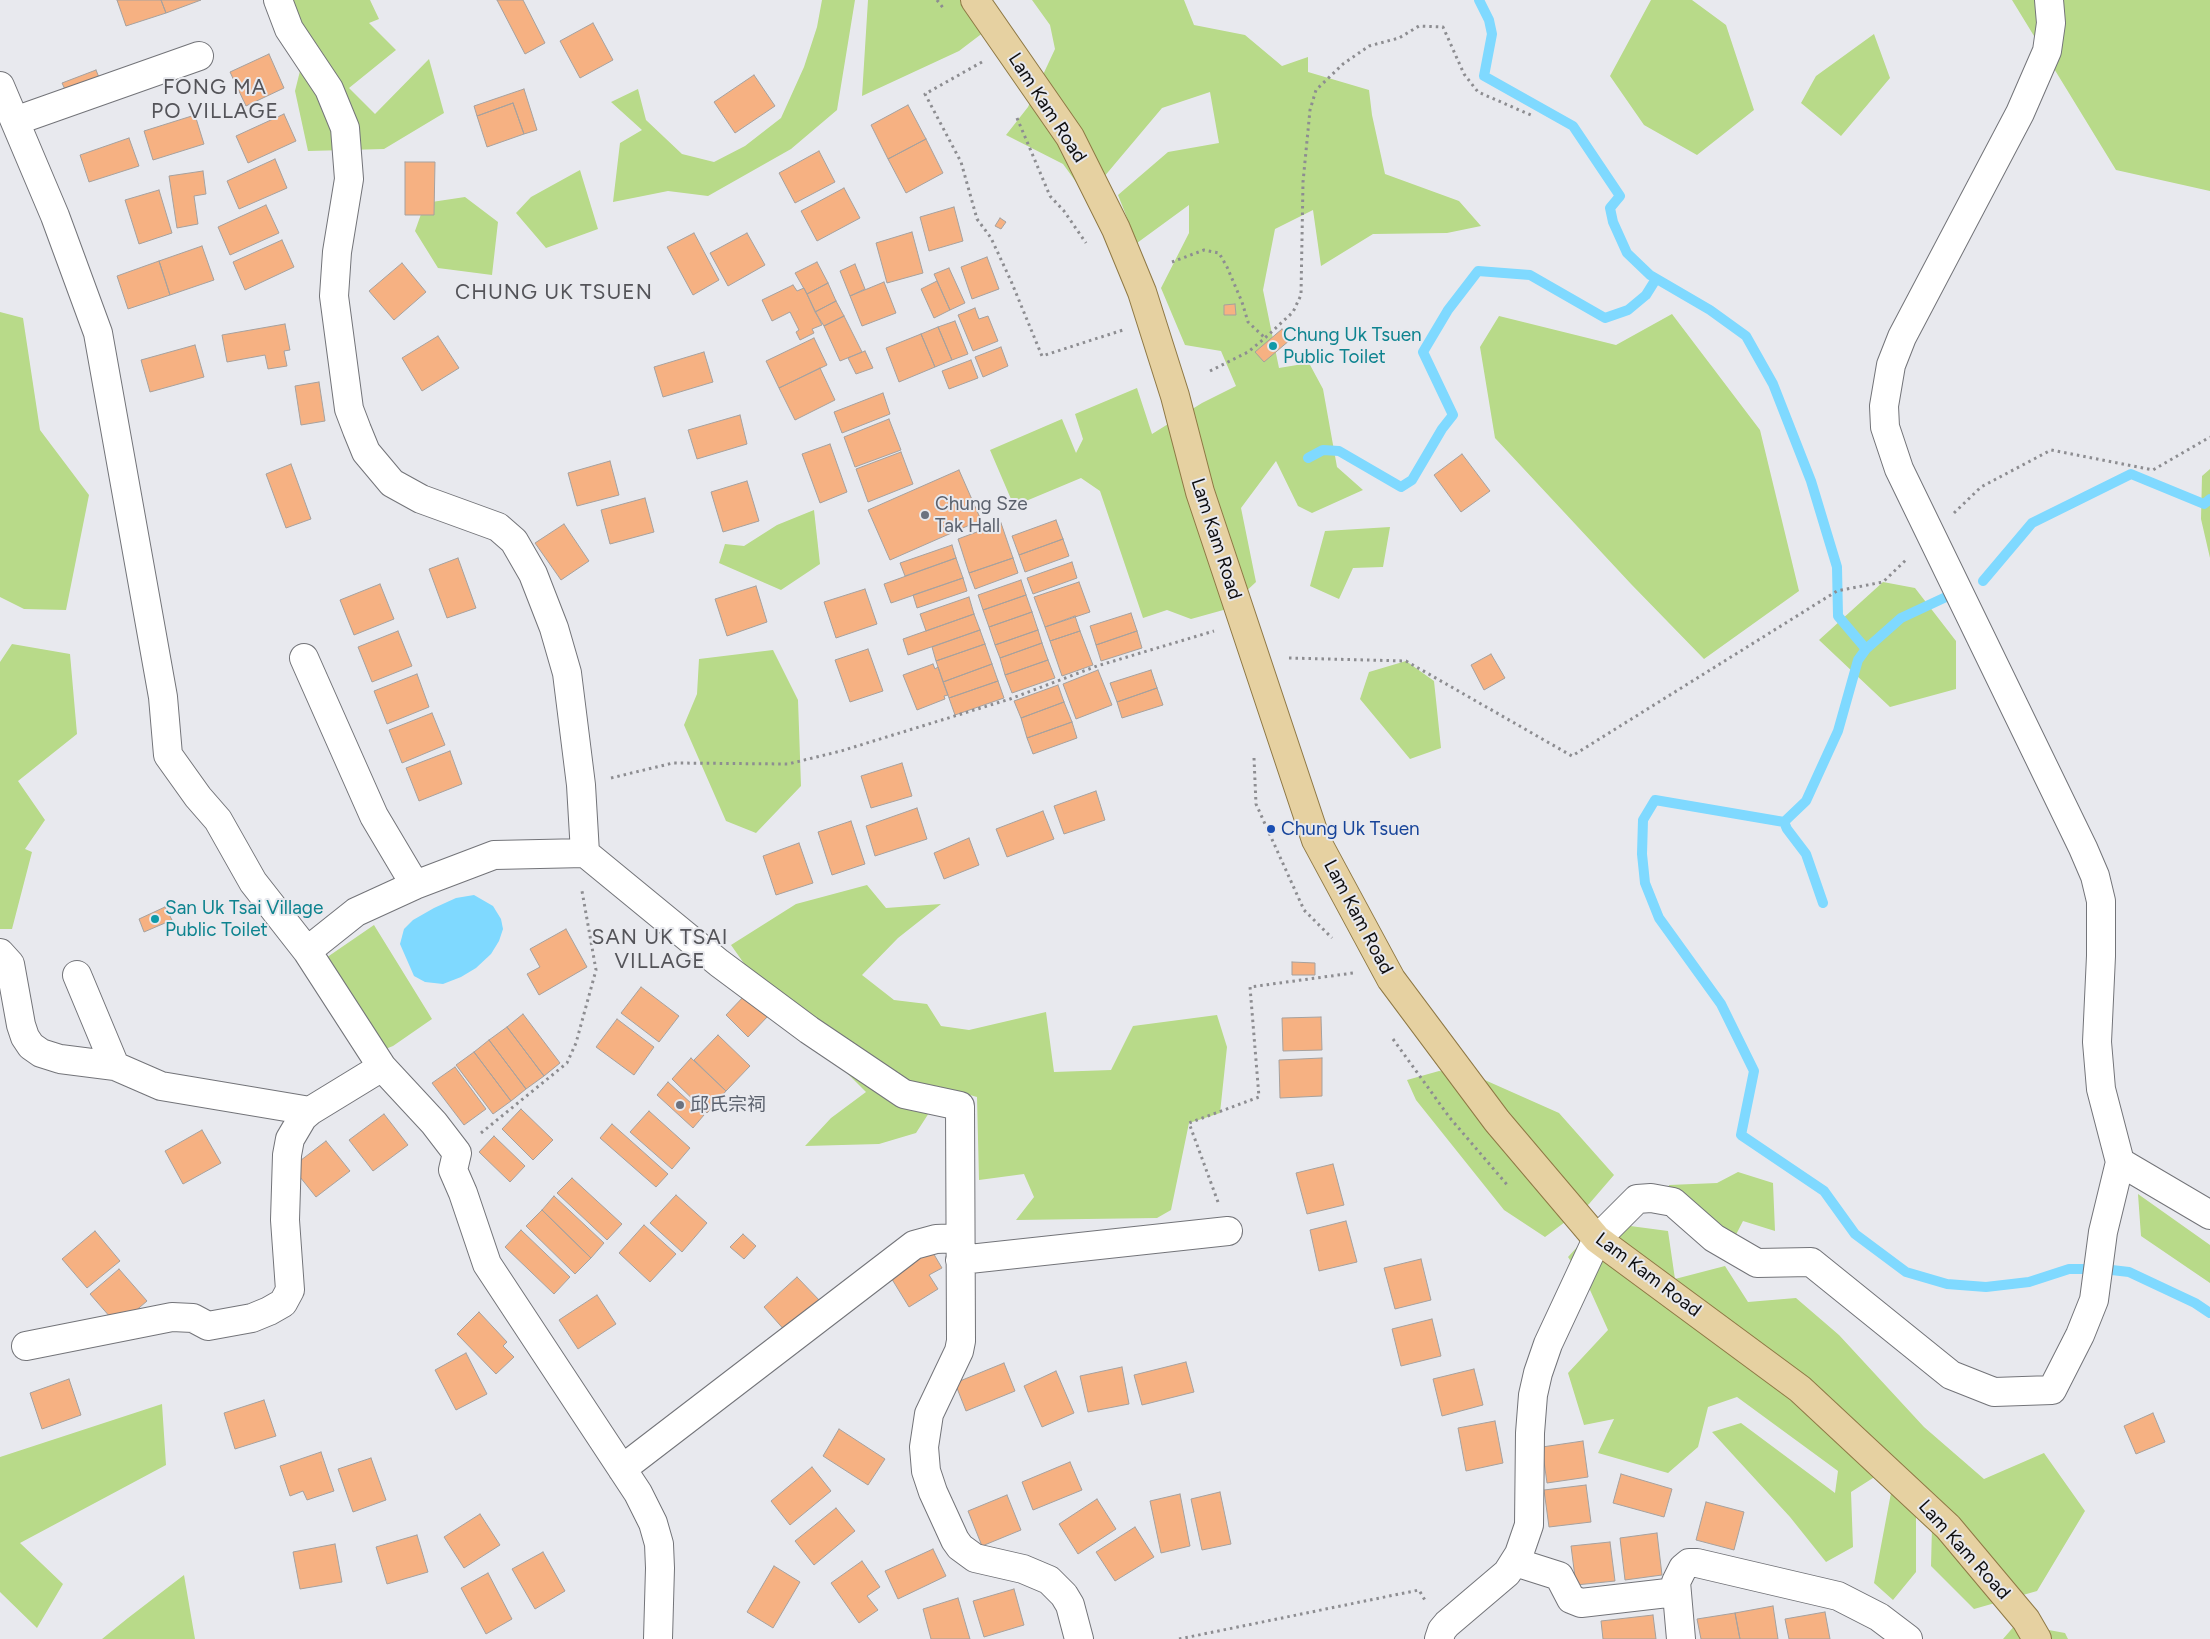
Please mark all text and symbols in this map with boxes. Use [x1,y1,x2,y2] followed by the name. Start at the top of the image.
[1003,49,1091,167] street label: Lam Kam Road
[150,75,280,125] district label: FONG MA PO VILLAGE
[453,280,655,306] district label: CHUNG UK TSUEN
[1283,324,1422,368] place label: Chung Uk Tsuen Public Toilet
[1267,340,1279,352] marker: Chung Uk Tsuen Public Toilet
[1186,475,1246,603] street label: Lam Kam Road
[935,493,1028,537] place label: Chung Sze Tak Hall
[919,509,931,521] marker: Chung Sze Tak Hall
[1281,818,1420,840] place label: Chung Uk Tsuen
[1265,823,1277,835] marker: Chung Uk Tsuen
[1318,856,1398,978] street label: Lam Kam Road
[165,897,323,941] place label: San Uk Tsai Village Public Toilet
[149,913,161,925] marker: San Uk Tsai Village Public Toilet
[590,925,730,975] district label: SAN UK TSAI VILLAGE
[690,1094,766,1116] place label: 邱氏宗祠
[674,1099,686,1111] marker: 邱氏宗祠
[1591,1228,1705,1322] street label: Lam Kam Road
[1913,1495,2015,1605] street label: Lam Kam Road

